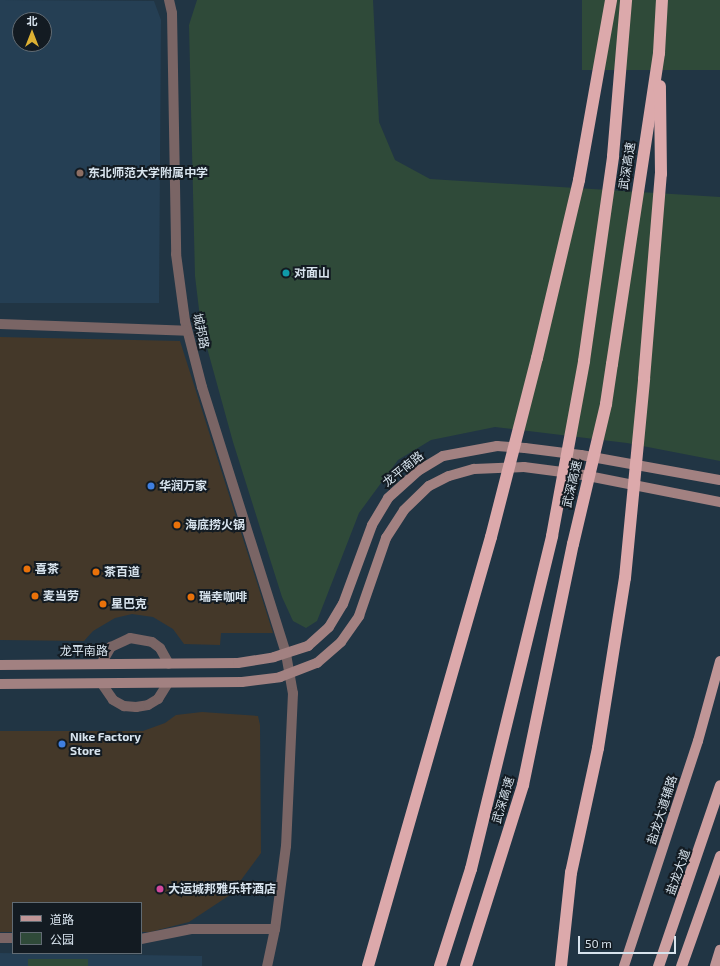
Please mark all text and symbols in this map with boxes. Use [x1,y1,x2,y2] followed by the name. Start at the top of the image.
[12,12,52,52] north arrow
[27,14,38,27] text: 北
[616,141,638,191] street label: 武深高速
[88,166,208,180] place label: 东北师范大学附属中学
[75,168,85,178] marker: 东北师范大学附属中学
[294,266,330,280] place label: 对面山
[281,268,291,278] marker: 对面山
[190,312,212,350] street label: 城邦路
[380,448,426,490] street label: 龙平南路
[560,459,584,509] street label: 武深高速
[159,479,207,493] place label: 华润万家
[146,481,156,491] marker: 华润万家
[185,518,245,532] place label: 海底捞火锅
[172,520,182,530] marker: 海底捞火锅
[35,562,59,576] place label: 喜茶
[22,564,32,574] marker: 喜茶
[104,565,140,579] place label: 茶百道
[91,567,101,577] marker: 茶百道
[43,589,79,603] place label: 麦当劳
[199,590,247,604] place label: 瑞幸咖啡
[30,591,40,601] marker: 麦当劳
[186,592,196,602] marker: 瑞幸咖啡
[111,597,147,611] place label: 星巴克
[98,599,108,609] marker: 星巴克
[60,644,108,658] street label: 龙平南路
[70,730,141,758] place label: Nike Factory Store
[57,739,67,749] marker: Nike Factory Store
[644,774,680,846] street label: 盐龙大道辅路
[489,775,517,825] street label: 武深高速
[663,847,693,897] street label: 盐龙大道
[168,882,276,896] place label: 大运城邦雅乐轩酒店
[155,884,165,894] marker: 大运城邦雅乐轩酒店
[12,902,142,954] legend
[50,912,74,926] text: 道路
[580,928,678,954] scale bar
[50,932,74,946] text: 公园
[585,936,612,950] text: 50 m

